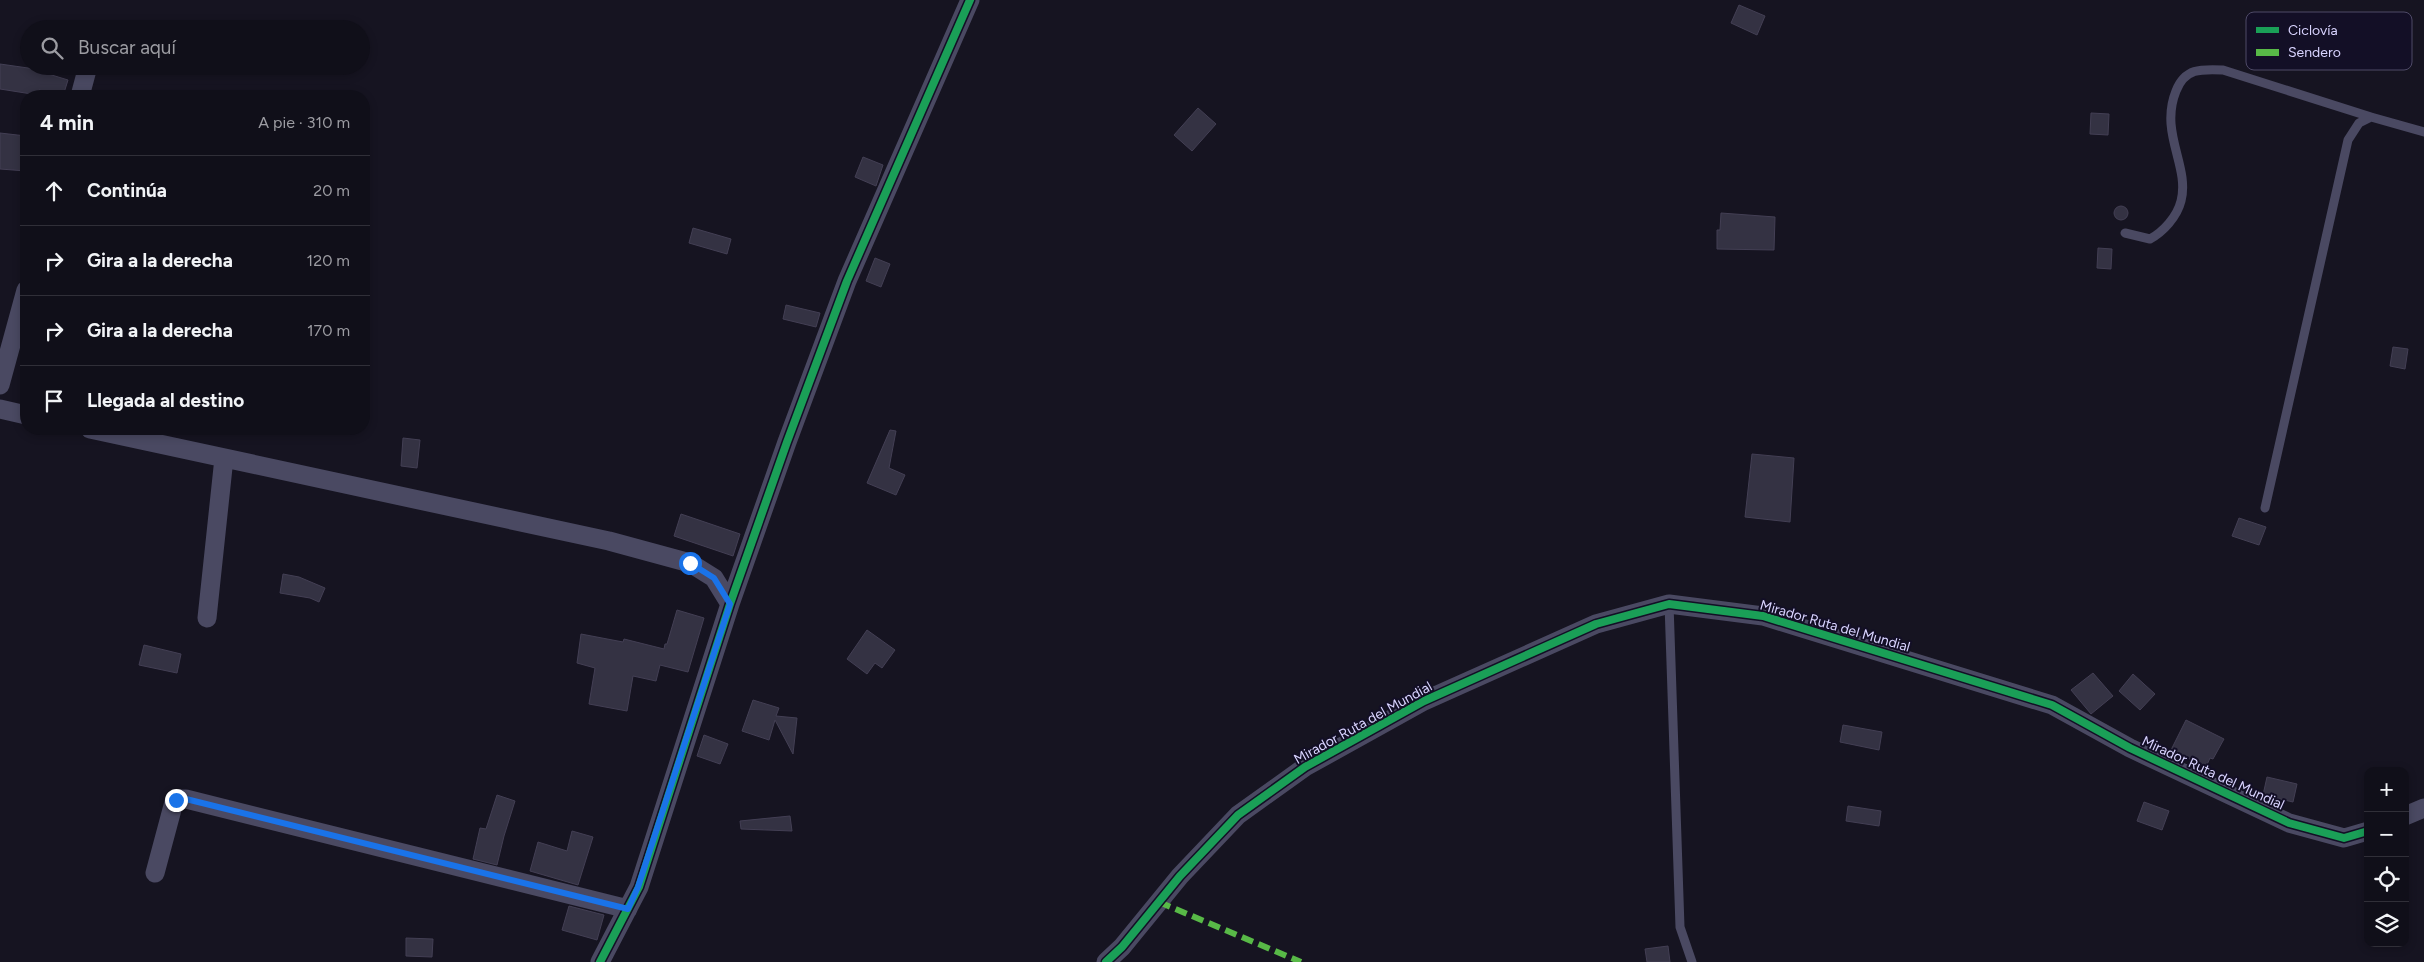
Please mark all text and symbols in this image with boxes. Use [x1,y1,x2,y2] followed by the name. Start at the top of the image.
[2246,12,2412,70] legend
[20,20,370,75] search box
[2288,22,2338,39] text: Ciclovía
[38,34,66,62] icon: search
[78,36,176,59] text: Buscar aquí
[2288,44,2341,61] text: Sendero
[40,110,94,135] text: 4 min
[258,113,350,132] text: A pie · 310 m
[40,177,68,205] icon: ahead
[87,179,167,202] text: Continúa
[313,181,350,200] text: 20 m
[40,247,68,275] icon: right
[87,249,233,272] text: Gira a la derecha
[307,251,350,270] text: 120 m
[40,317,68,345] icon: right
[87,319,233,342] text: Gira a la derecha
[307,321,350,340] text: 170 m
[40,387,68,415] icon: arrive
[87,389,244,412] text: Llegada al destino
[679,552,702,575] route start
[1758,596,1912,656] street label: Mirador Ruta del Mundial
[1291,678,1435,768] street label: Mirador Ruta del Mundial
[2139,732,2287,814] street label: Mirador Ruta del Mundial
[2364,767,2409,947] map controls
[2364,767,2409,812] button: +
[165,789,188,812] route end
[2364,812,2409,857] button: −
[2364,857,2409,902] button: locate
[2364,902,2409,947] button: layers

